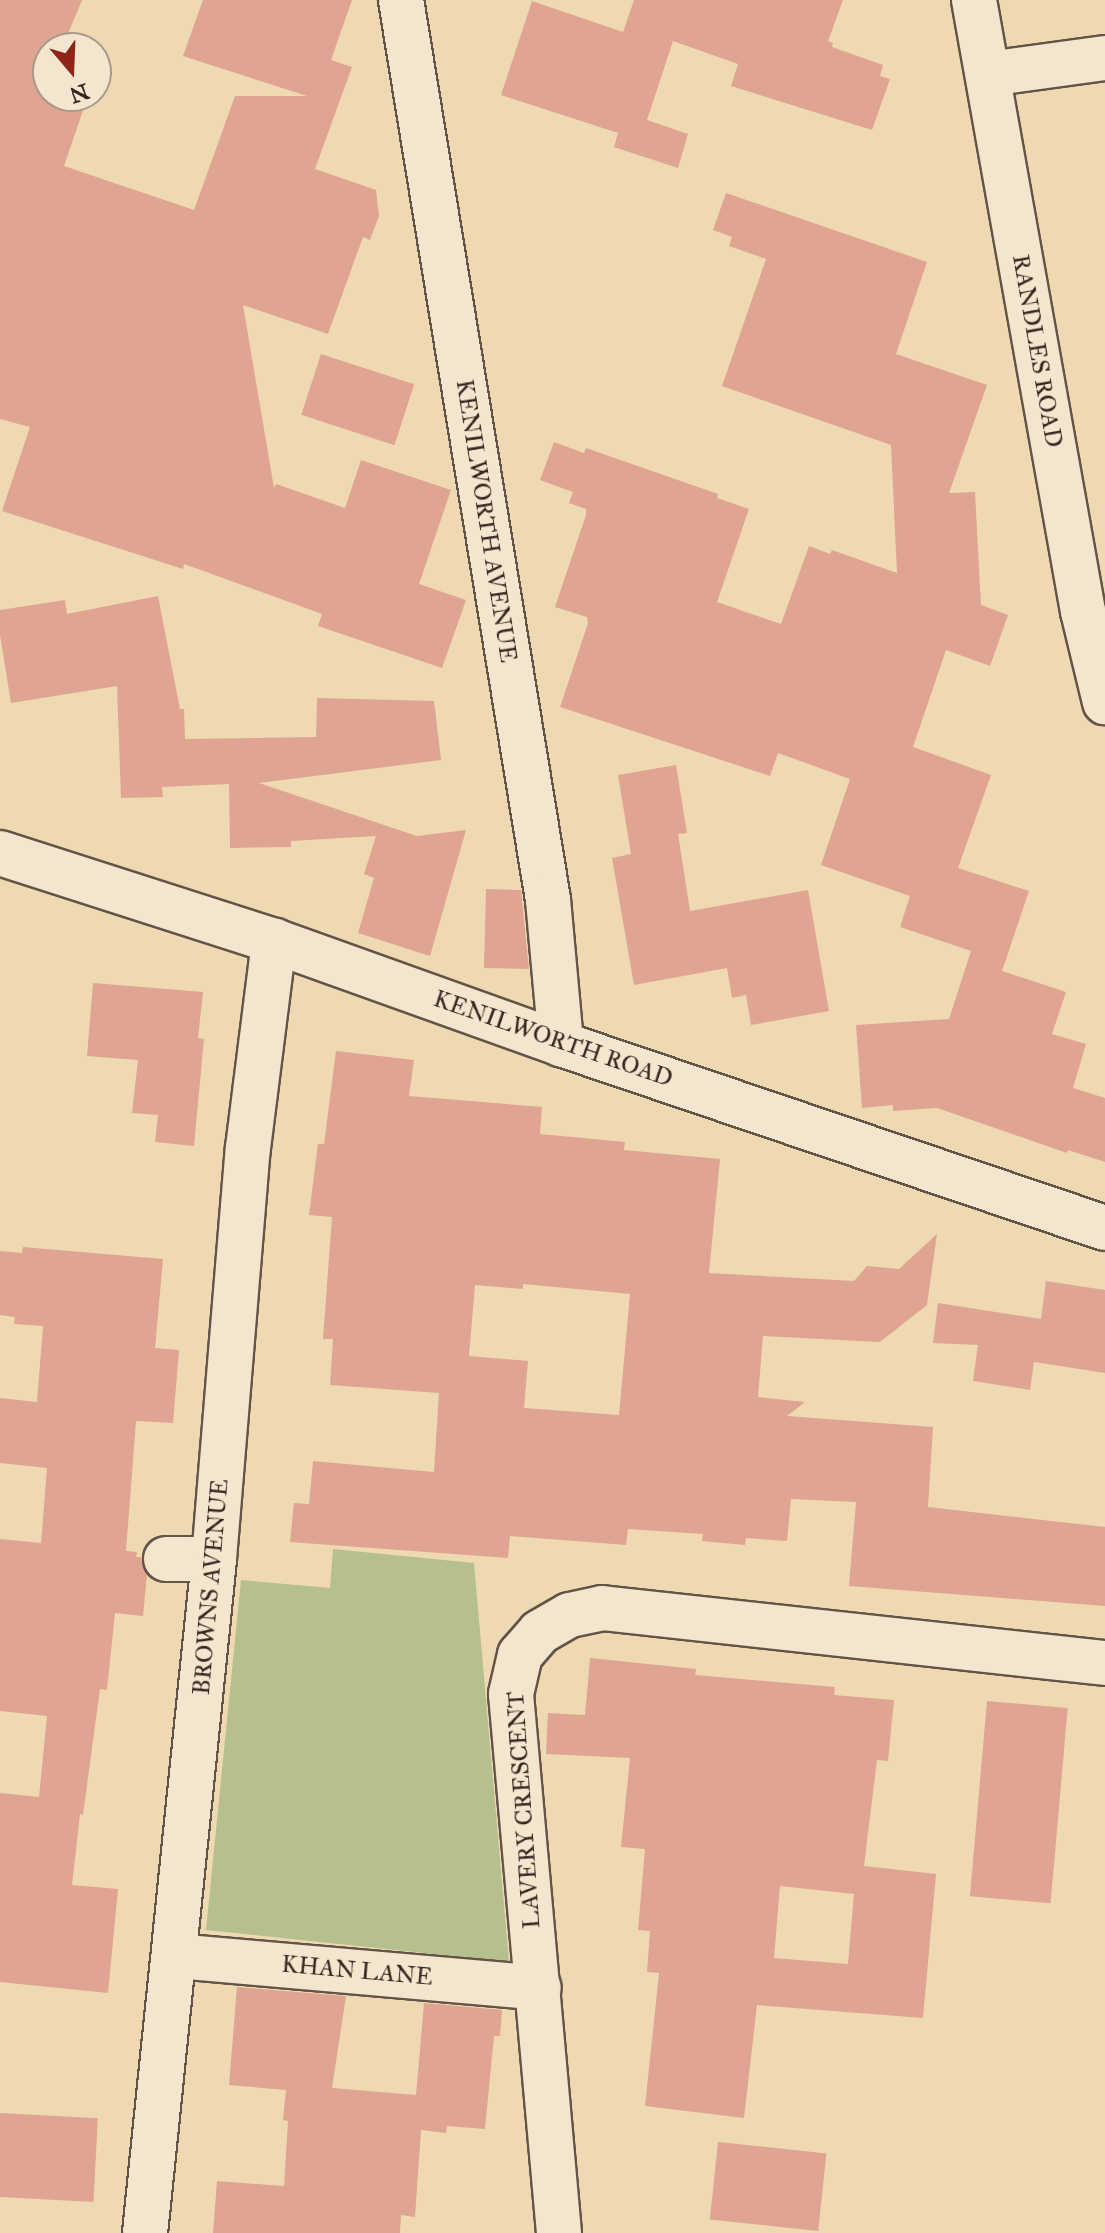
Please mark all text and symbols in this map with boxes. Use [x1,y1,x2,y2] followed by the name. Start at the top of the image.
[32,32,112,112] north arrow
[66,77,93,109] text: N
[1006,252,1068,450] street label: RANDLES ROAD
[449,377,523,665] street label: KENILWORTH AVENUE
[430,985,676,1093] street label: KENILWORTH ROAD
[187,1478,235,1696] street label: BROWNS AVENUE
[501,1690,547,1930] street label: LAVERY CRESCENT
[280,1950,434,1992] street label: KHAN LANE

